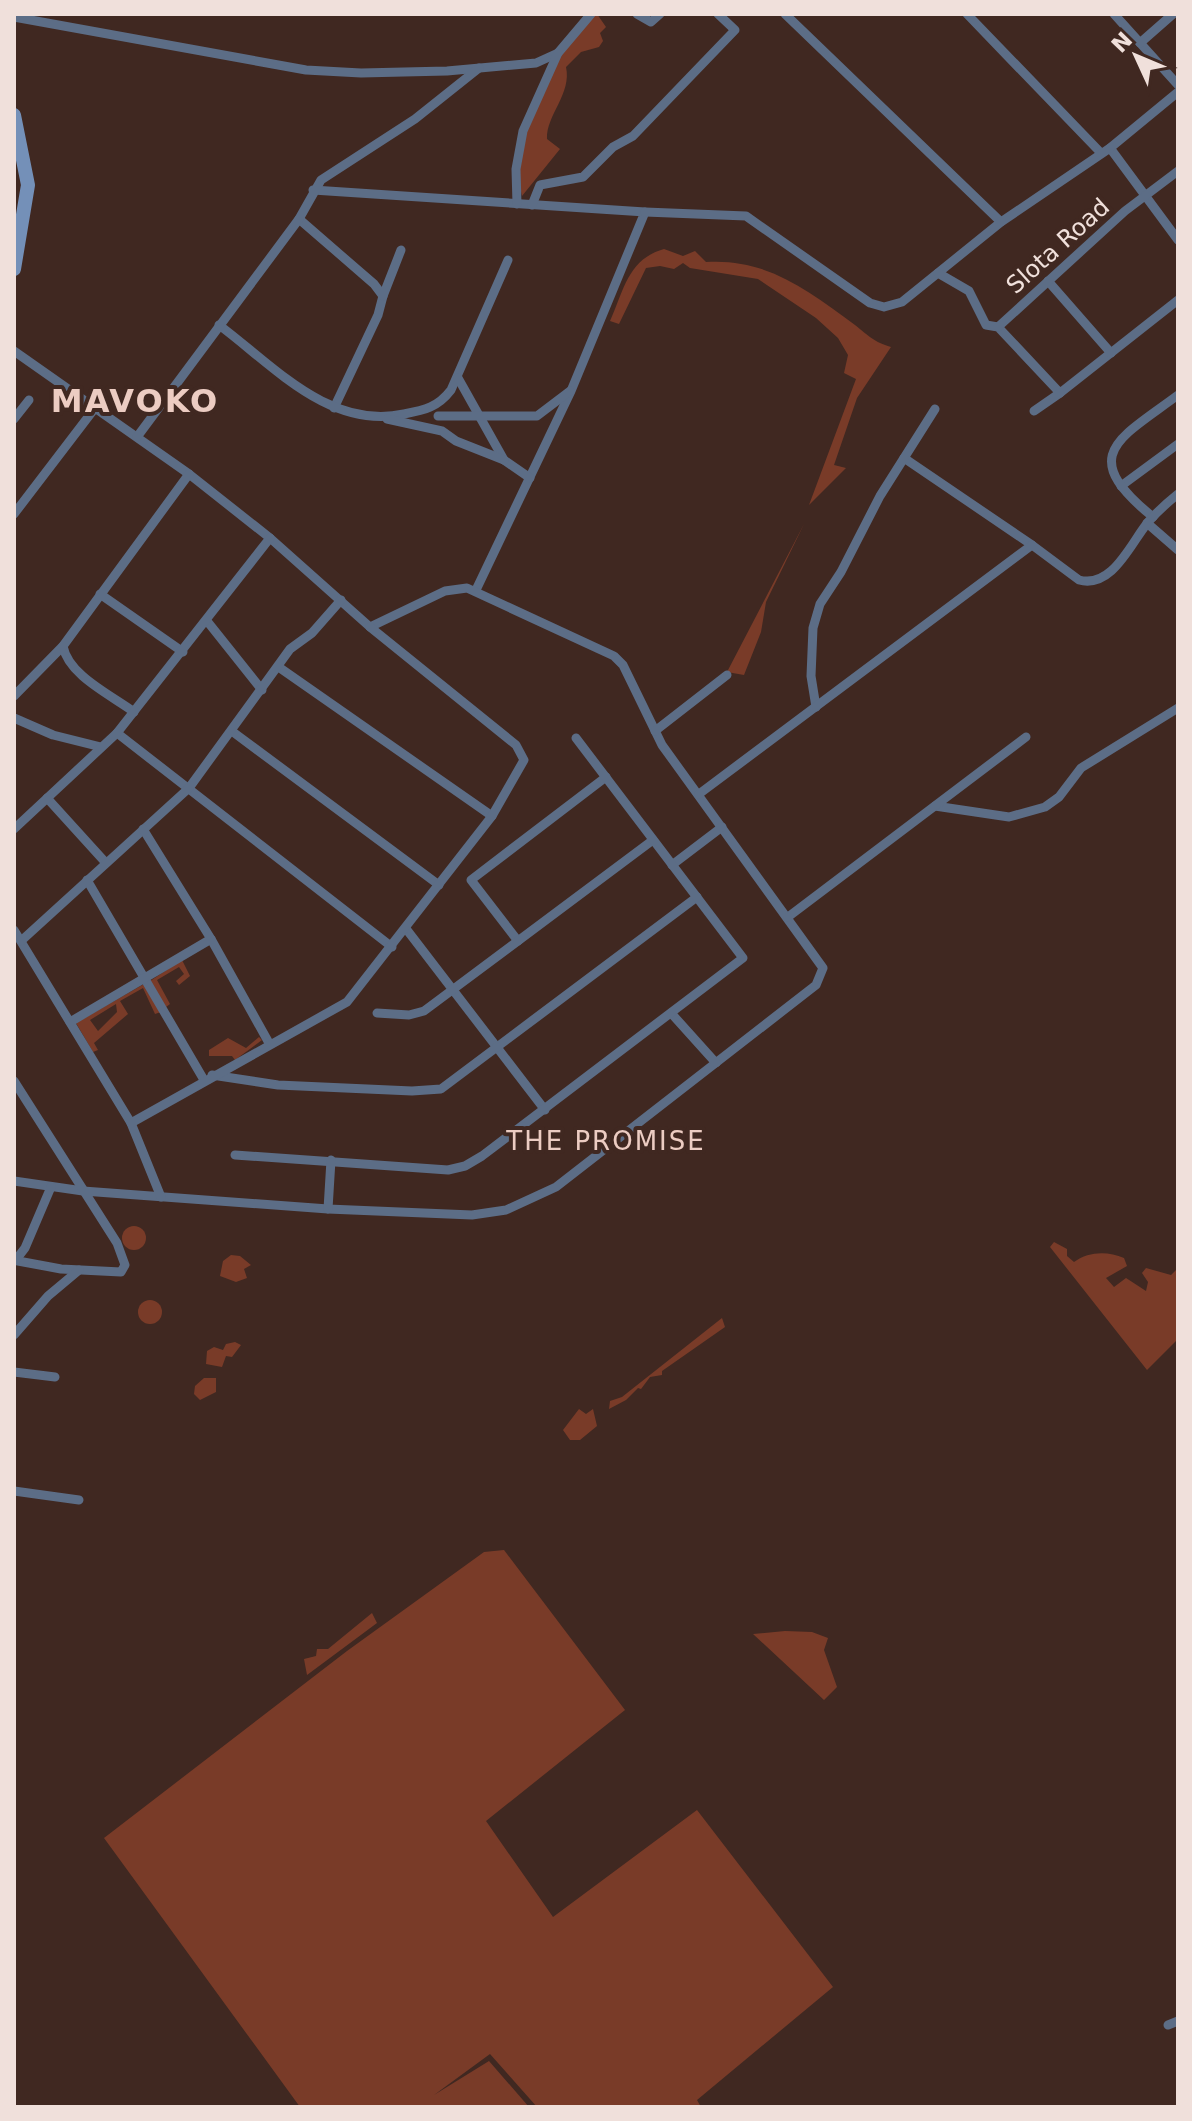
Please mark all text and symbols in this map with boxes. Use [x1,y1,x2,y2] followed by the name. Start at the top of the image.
[1096,16,1176,96] north arrow
[1107,27,1137,58] text: N
[1001,193,1115,299] street label: Slota Road
[51,382,219,420] district label: MAVOKO
[505,1126,706,1156] district label: THE PROMISE

